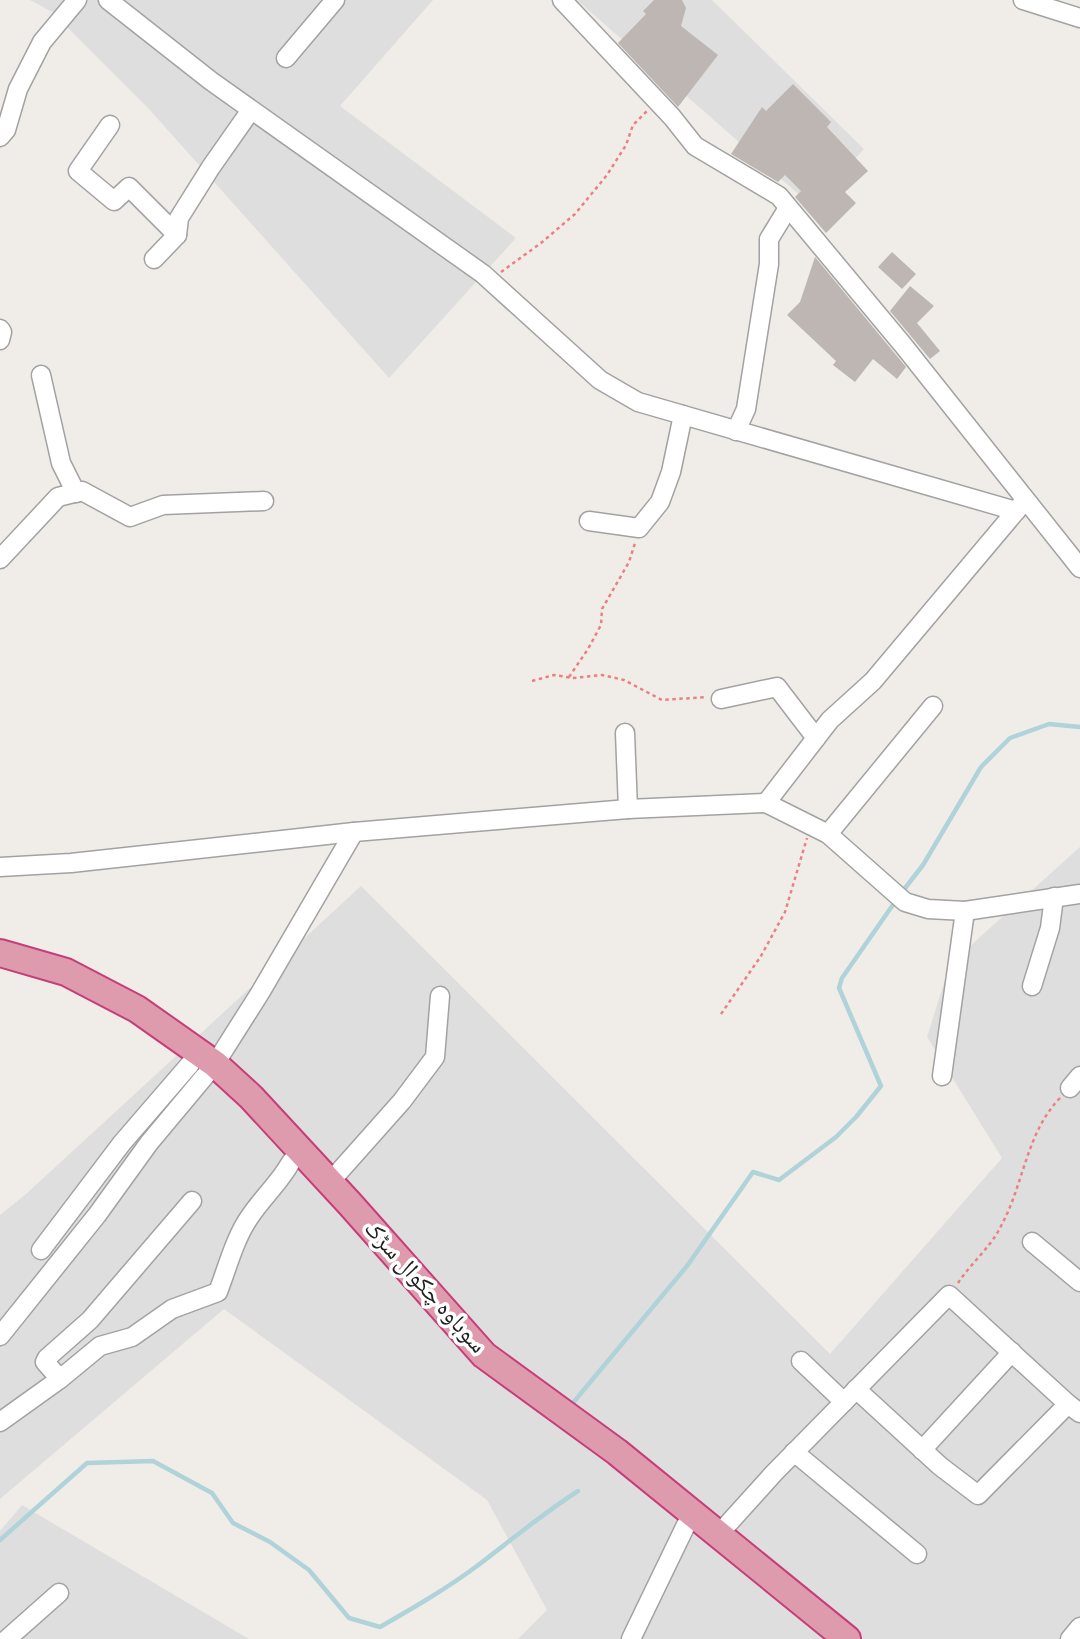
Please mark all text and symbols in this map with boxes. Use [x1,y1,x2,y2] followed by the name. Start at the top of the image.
[359,1216,490,1358] street label: سوہاوہ چکوال سڑک

